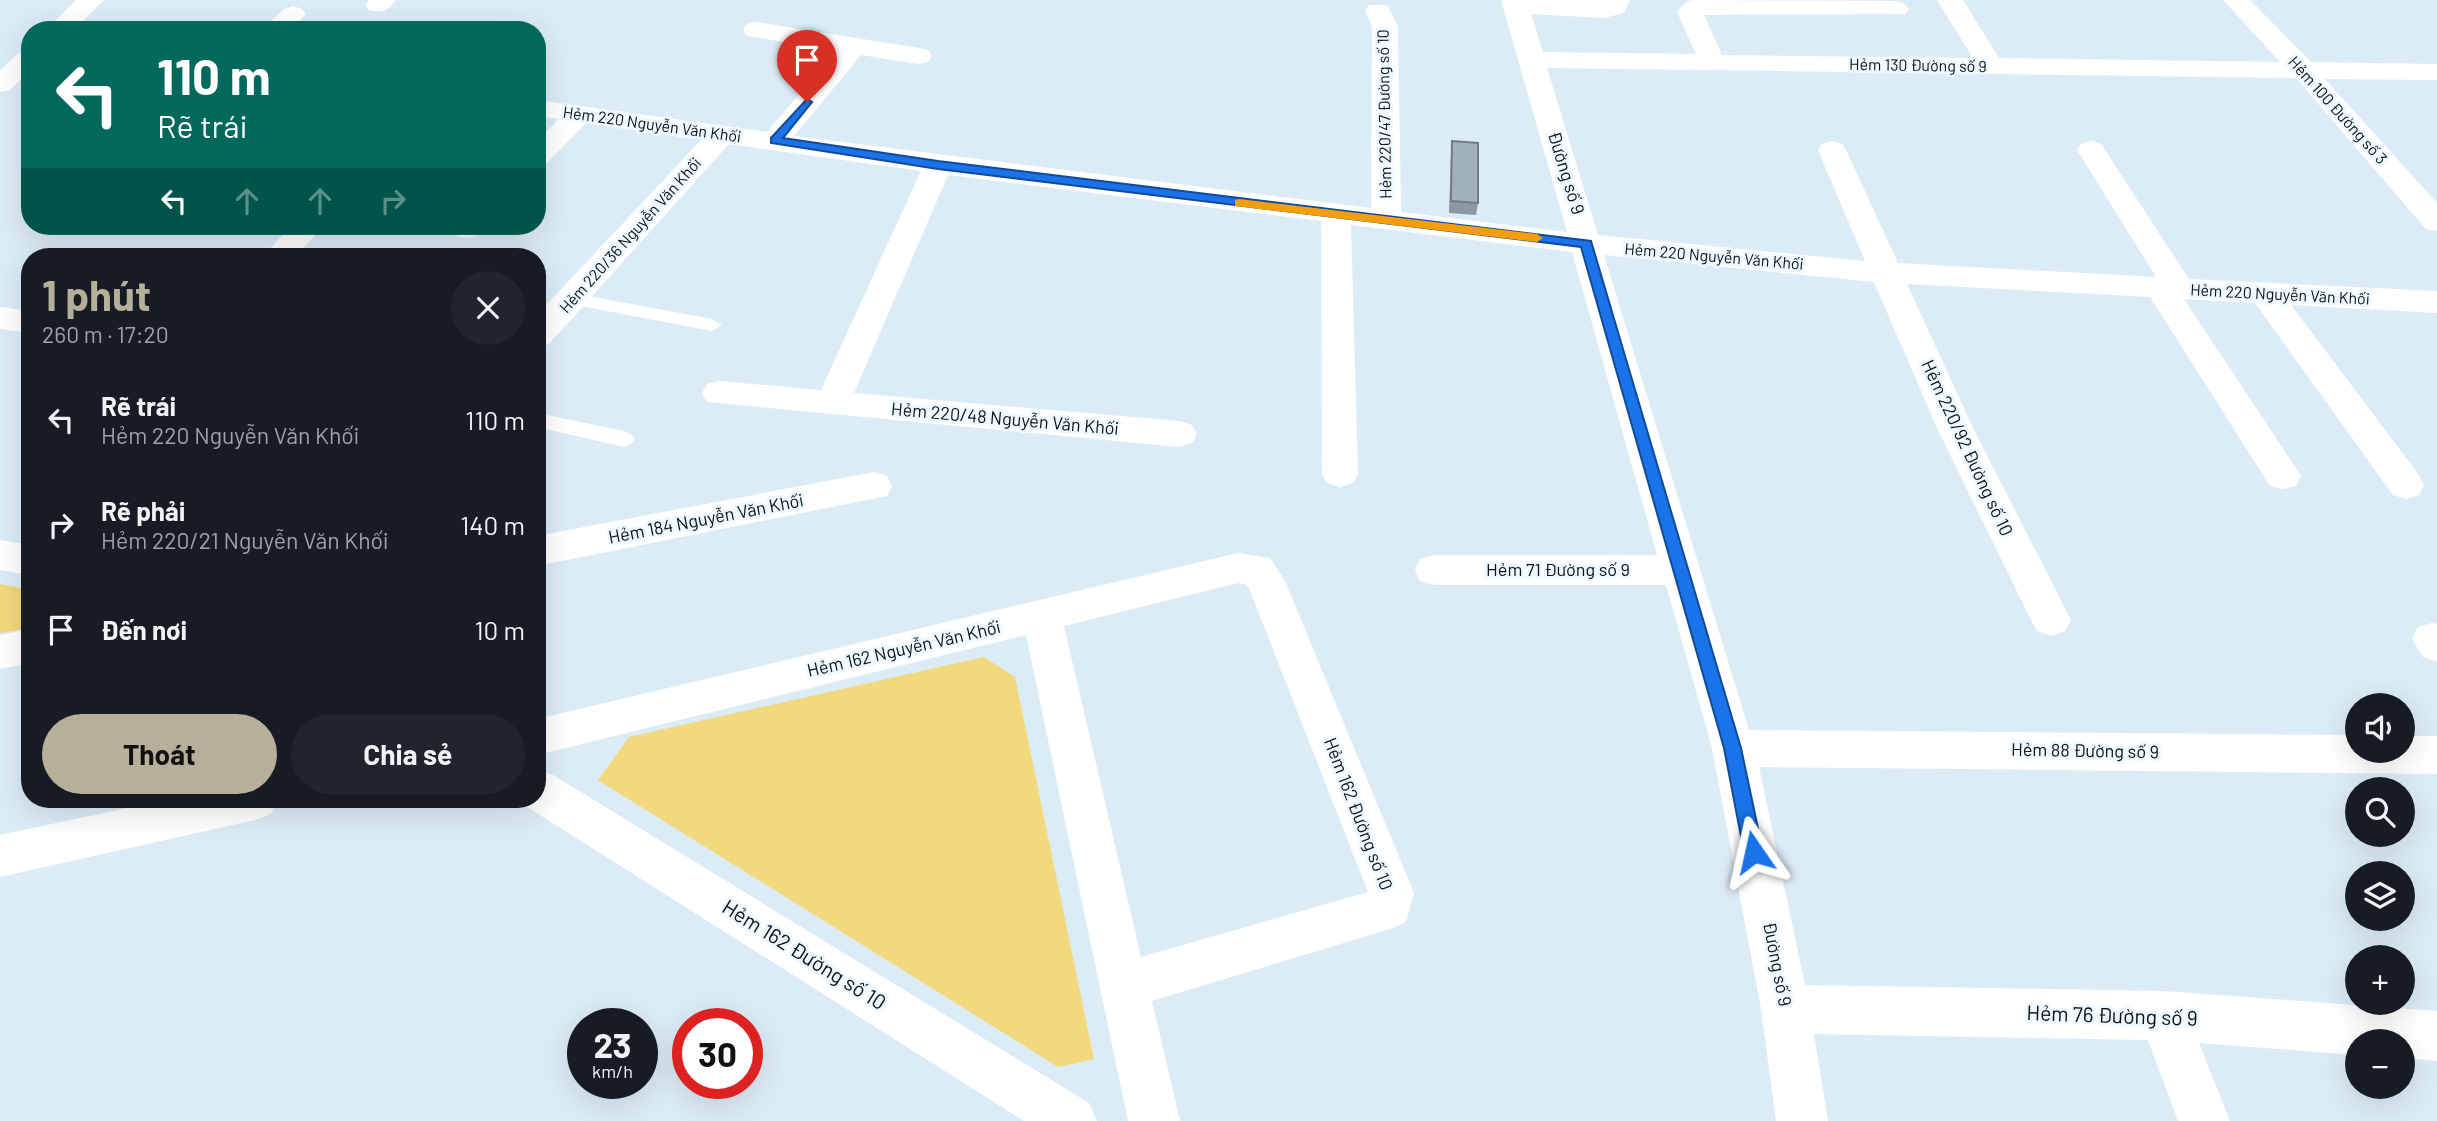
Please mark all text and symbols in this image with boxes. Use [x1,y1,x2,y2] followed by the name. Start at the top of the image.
[1373,29,1394,199] street label: Hẻm 220/47 Đường số 10
[777,30,837,102] pin
[788,41,826,79] icon: arrive
[157,46,271,105] text: 110 m
[42,49,133,140] icon: left
[2285,52,2392,167] street label: Hẻm 100 Đường số 3
[1849,54,1987,75] street label: Hẻm 130 Đường số 9
[562,102,742,145] street label: Hẻm 220 Nguyễn Văn Khối
[157,106,248,144] text: Rẽ trái
[1544,129,1590,217] street label: Đường số 9
[555,153,705,316] street label: Hẻm 220/36 Nguyễn Văn Khối
[155,182,193,220] icon: left
[228,182,266,220] icon: ahead
[301,182,339,220] icon: ahead
[374,182,412,220] icon: right
[1624,238,1804,273] street label: Hẻm 220 Nguyễn Văn Khối
[42,269,151,319] text: 1 phút
[451,271,525,345] button: close
[2190,279,2370,308] street label: Hẻm 220 Nguyễn Văn Khối
[42,320,169,348] text: 260 m · 17:20
[1917,356,2018,539] street label: Hẻm 220/92 Đường số 10
[101,390,176,421] text: Rẽ trái
[890,397,1120,439] street label: Hẻm 220/48 Nguyễn Văn Khối
[42,401,80,439] icon: left
[465,404,525,435] text: 110 m
[101,421,359,449] text: Hẻm 220 Nguyễn Văn Khối
[606,488,805,548] street label: Hẻm 184 Nguyễn Văn Khối
[101,495,185,526] text: Rẽ phải
[42,506,80,544] icon: right
[460,509,525,540] text: 140 m
[101,526,389,554] text: Hẻm 220/21 Nguyễn Văn Khối
[1486,558,1630,580] street label: Hẻm 71 Đường số 9
[42,611,80,649] icon: arrive
[101,614,187,645] text: Đến nơi
[475,614,525,645] text: 10 m
[805,615,1003,681] street label: Hẻm 162 Nguyễn Văn Khối
[2345,693,2415,1099] map controls
[2345,693,2415,763] button: sound
[42,714,277,794] button: Thoát
[291,714,525,794] button: Chia sẻ
[1320,734,1398,893] street label: Hẻm 162 Đường số 10
[2011,738,2159,762] street label: Hẻm 88 Đường số 9
[2345,777,2415,847] button: search
[1717,815,1791,889] position arrow
[2345,861,2415,931] button: layers
[718,893,891,1014] street label: Hẻm 162 Đường số 10
[1759,920,1797,1008] street label: Đường số 9
[2345,945,2415,1015] button: +
[2026,999,2198,1030] street label: Hẻm 76 Đường số 9
[672,1008,763,1099] speed limit sign: 30
[593,1023,632,1065] text: 23
[2345,1029,2415,1099] button: −
[592,1060,633,1082] text: km/h

